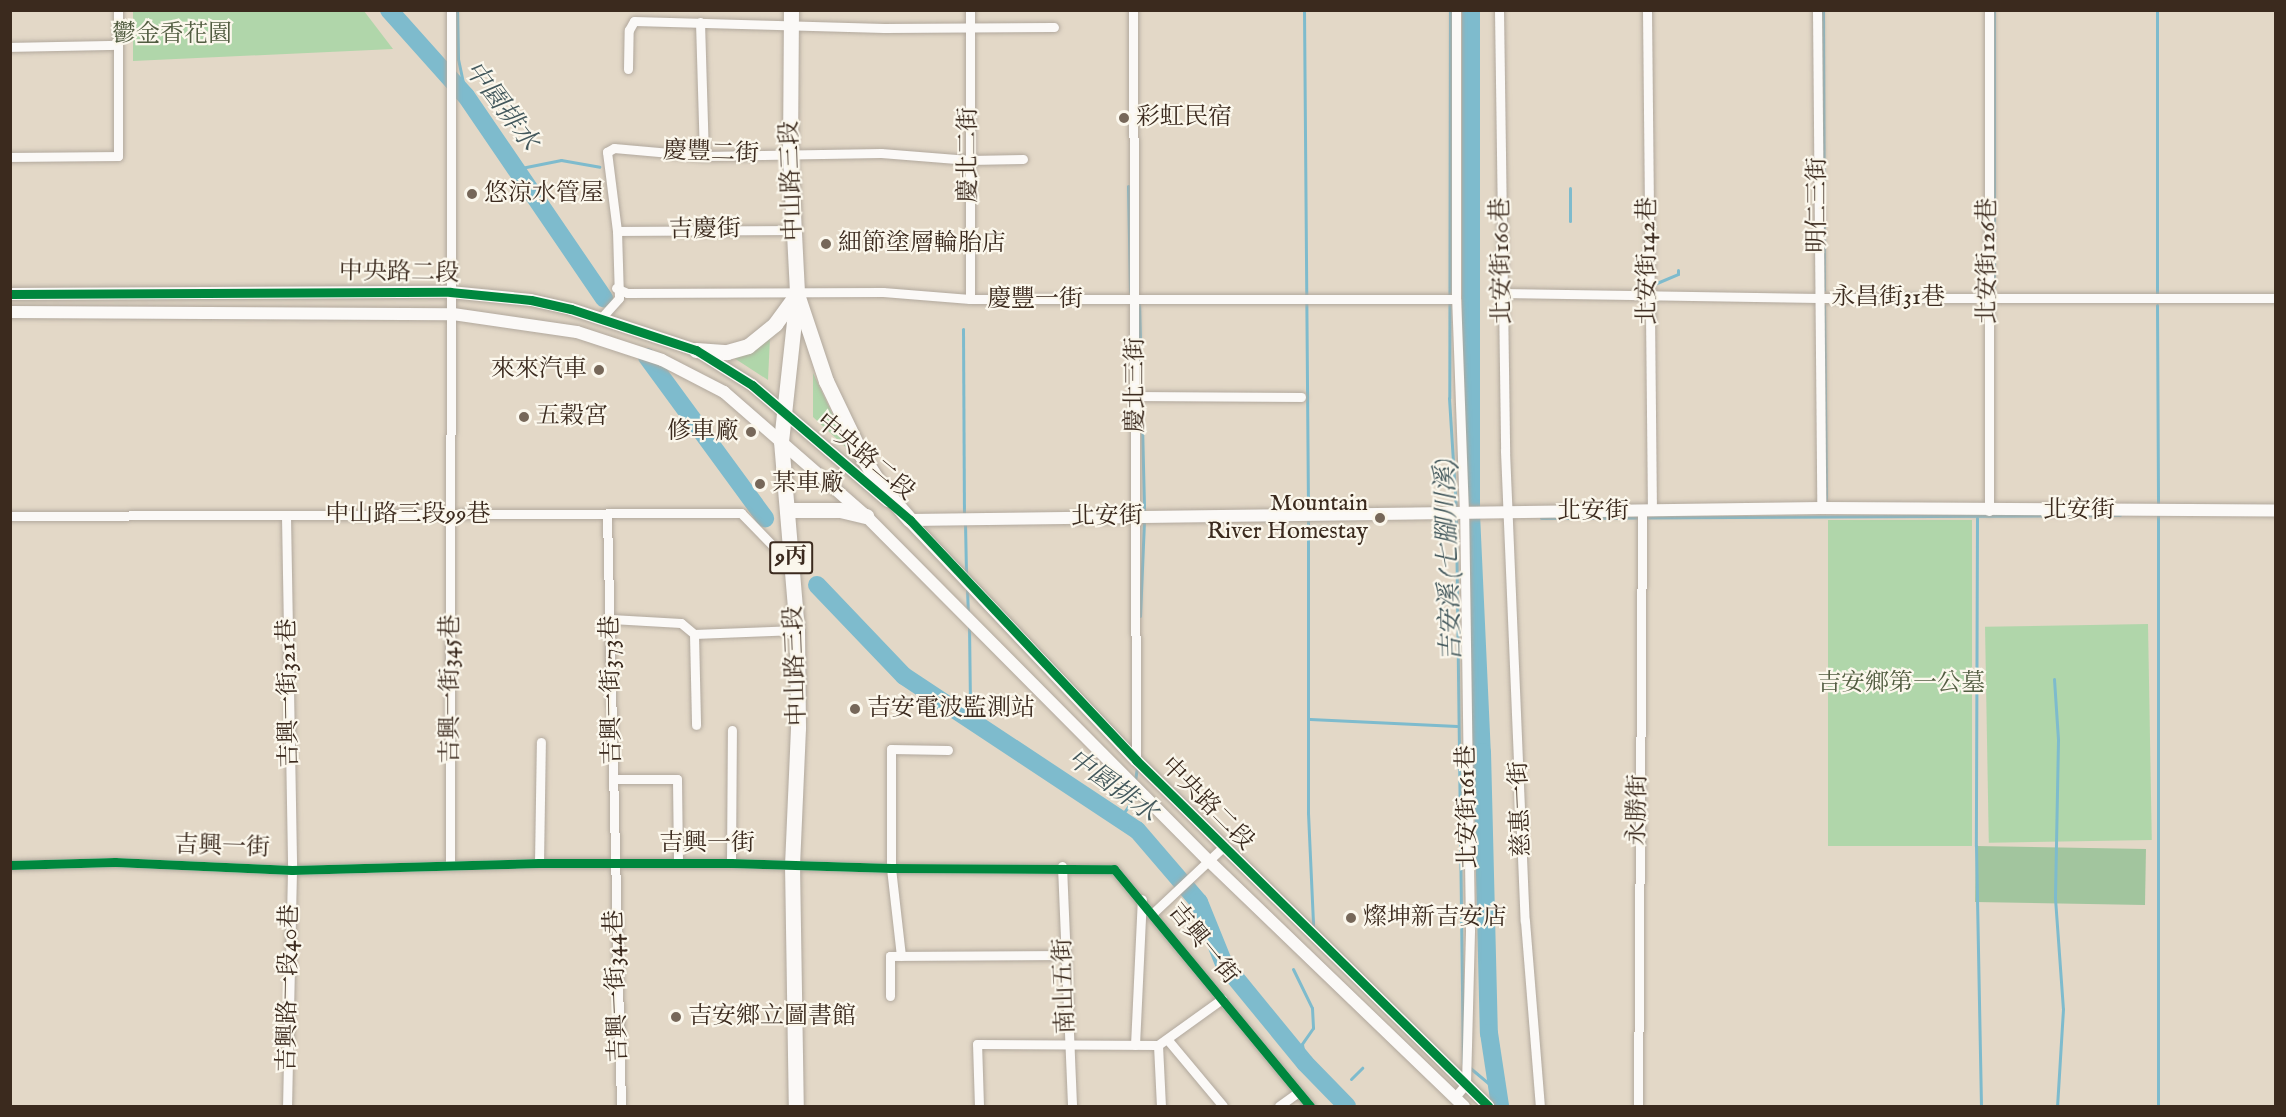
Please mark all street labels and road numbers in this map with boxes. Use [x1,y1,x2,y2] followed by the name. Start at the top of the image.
[955,107,983,203] street label: 慶北二街
[776,121,808,241] street label: 中山路三段
[663,137,759,169] street label: 慶豐二街
[1804,157,1832,253] street label: 明仁三街
[1486,197,1518,325] street label: 北安街160巷
[1634,197,1662,325] street label: 北安街142巷
[1974,198,2002,324] street label: 北安街126巷
[669,215,741,245] street label: 吉慶街
[339,258,459,288] street label: 中央路二段
[1831,284,1945,312] street label: 永昌街31巷
[987,286,1083,314] street label: 慶豐一街
[1122,337,1150,433] street label: 慶北三街
[810,407,920,507] street label: 中央路二段
[2043,497,2115,525] street label: 北安街
[1557,498,1629,526] street label: 北安街
[326,501,490,529] street label: 中山路三段99巷
[1071,502,1143,532] street label: 北安街
[768,539,814,577] road number: 9丙
[780,606,812,726] street label: 中山路三段
[437,614,465,764] street label: 吉興一街345巷
[596,615,628,765] street label: 吉興一街373巷
[273,618,305,768] street label: 吉興一街321巷
[1453,745,1483,869] street label: 北安街161巷
[1154,751,1260,857] street label: 中央路二段
[1505,761,1537,857] street label: 慈惠一街
[1623,774,1653,846] street label: 永勝街
[659,830,755,858] street label: 吉興一街
[174,831,270,863] street label: 吉興一街
[1162,898,1244,990] street label: 吉興一街
[273,904,305,1072] street label: 吉興路一段40巷
[600,909,634,1063] street label: 吉興一街344巷
[1049,938,1081,1034] street label: 南山五街

